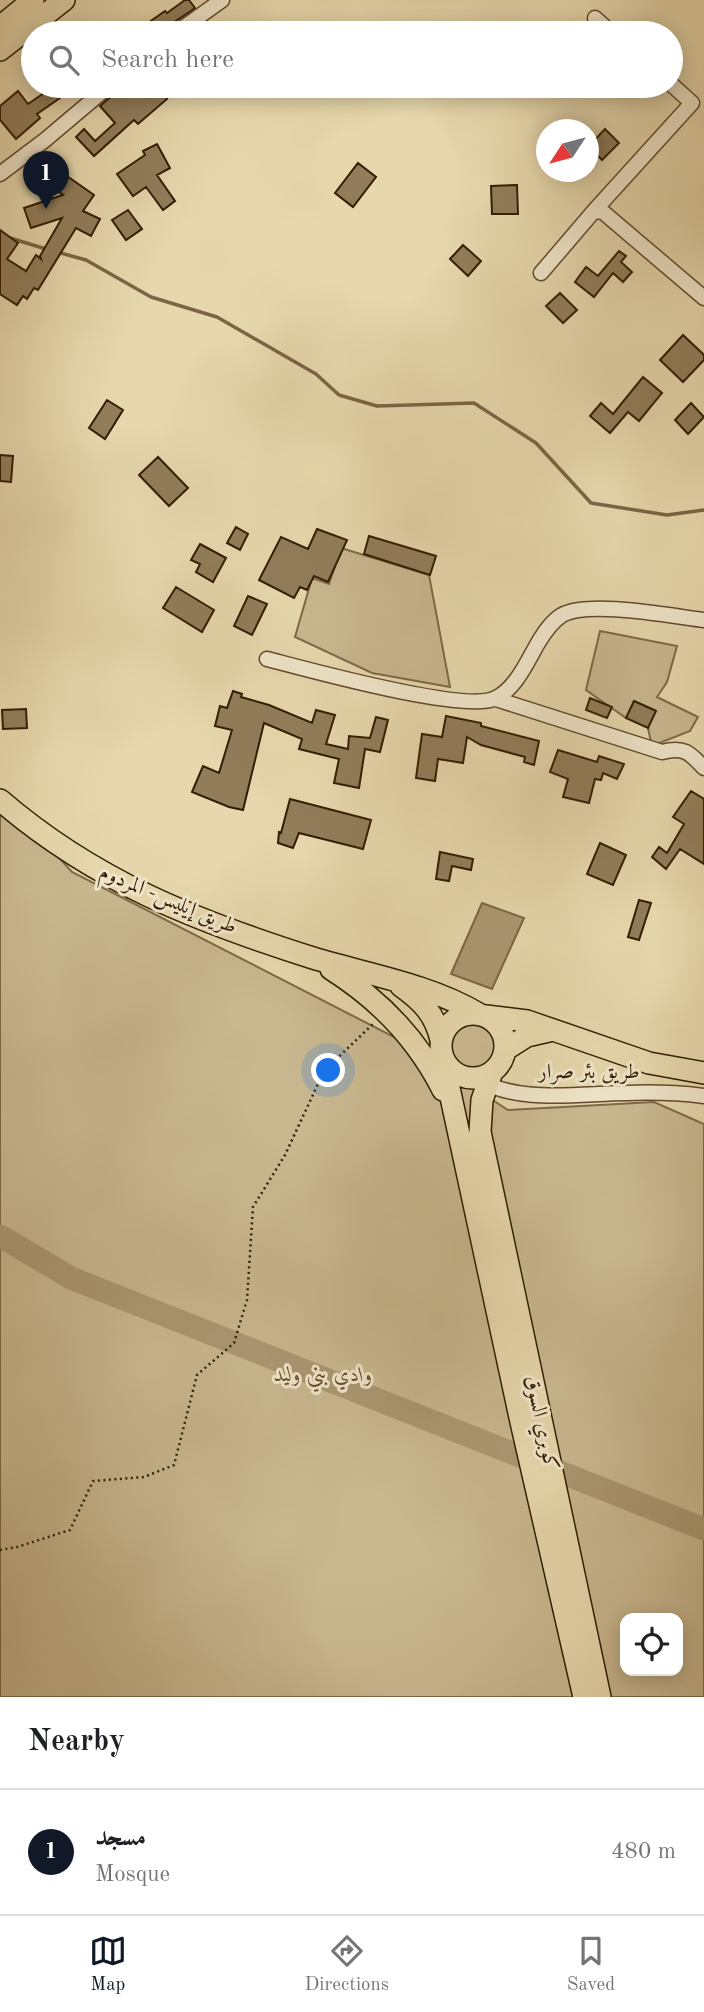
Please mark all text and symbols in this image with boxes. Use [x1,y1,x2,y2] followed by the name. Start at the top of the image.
[21,21,683,98] search box
[45,41,83,79] icon: search
[101,47,234,73] text: Search here
[536,119,599,182] north arrow
[23,151,69,209] pin: 1
[94,862,240,944] street label: طريق إيليس- المردوم
[311,1053,345,1087] your location
[536,1062,640,1085] street label: طريق بئر صرار
[274,1365,372,1393] park label: وادي بني وليد
[517,1374,561,1473] street label: كوبري السوق
[620,1613,683,1676] map controls
[620,1613,683,1676] button: locate
[28,1727,125,1757] text: Nearby
[95,1825,146,1851] text: مسجد
[44,1840,58,1863] text: 1
[611,1840,676,1863] text: 480 m
[95,1863,170,1886] text: Mosque
[89,1932,127,1997] tab: Map
[305,1932,389,1997] tab: Directions
[567,1932,615,1997] tab: Saved

